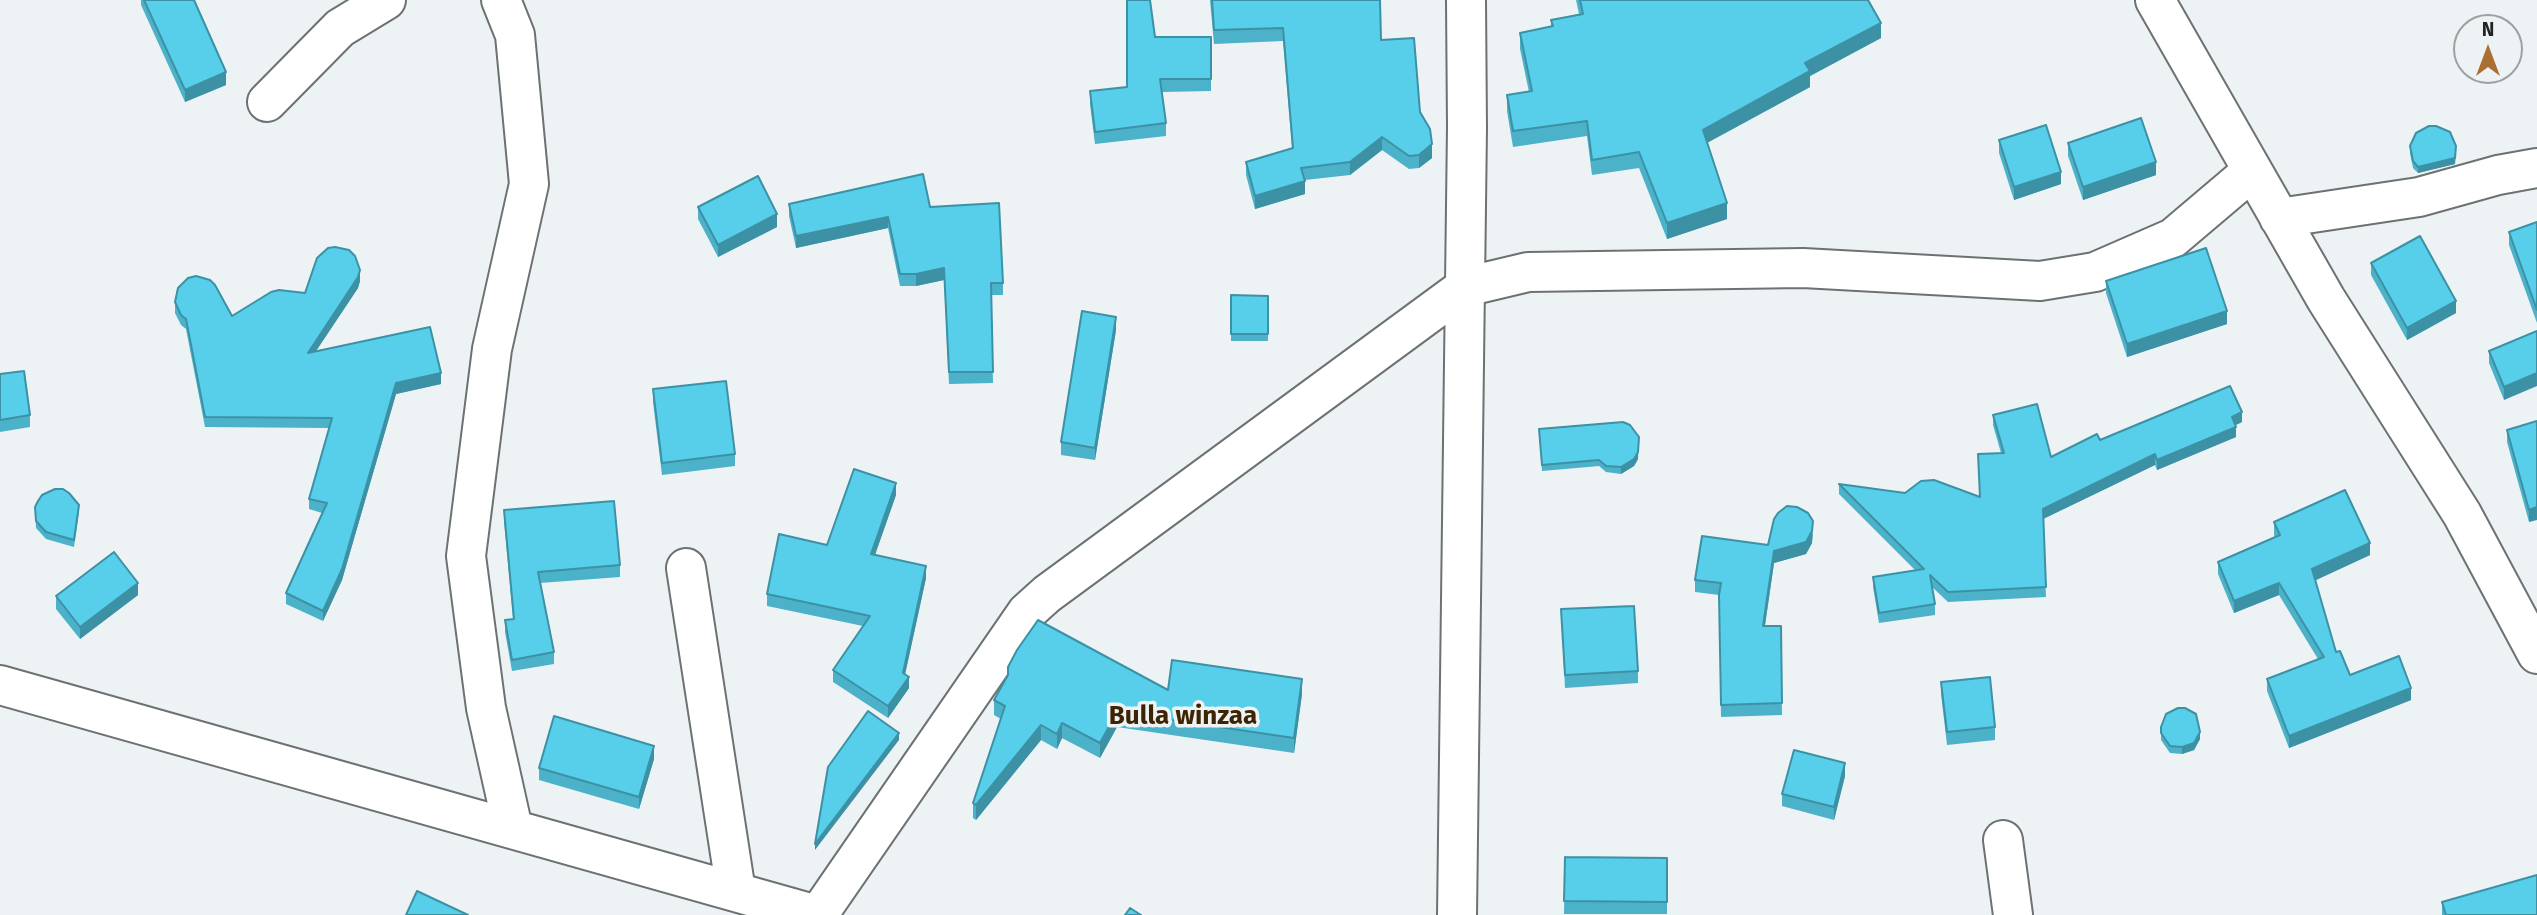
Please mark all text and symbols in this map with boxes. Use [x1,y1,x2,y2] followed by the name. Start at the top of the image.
[2453,14,2523,84] north arrow
[2482,18,2494,41] text: N
[1109,701,1257,733] district label: Bulla winzaa

